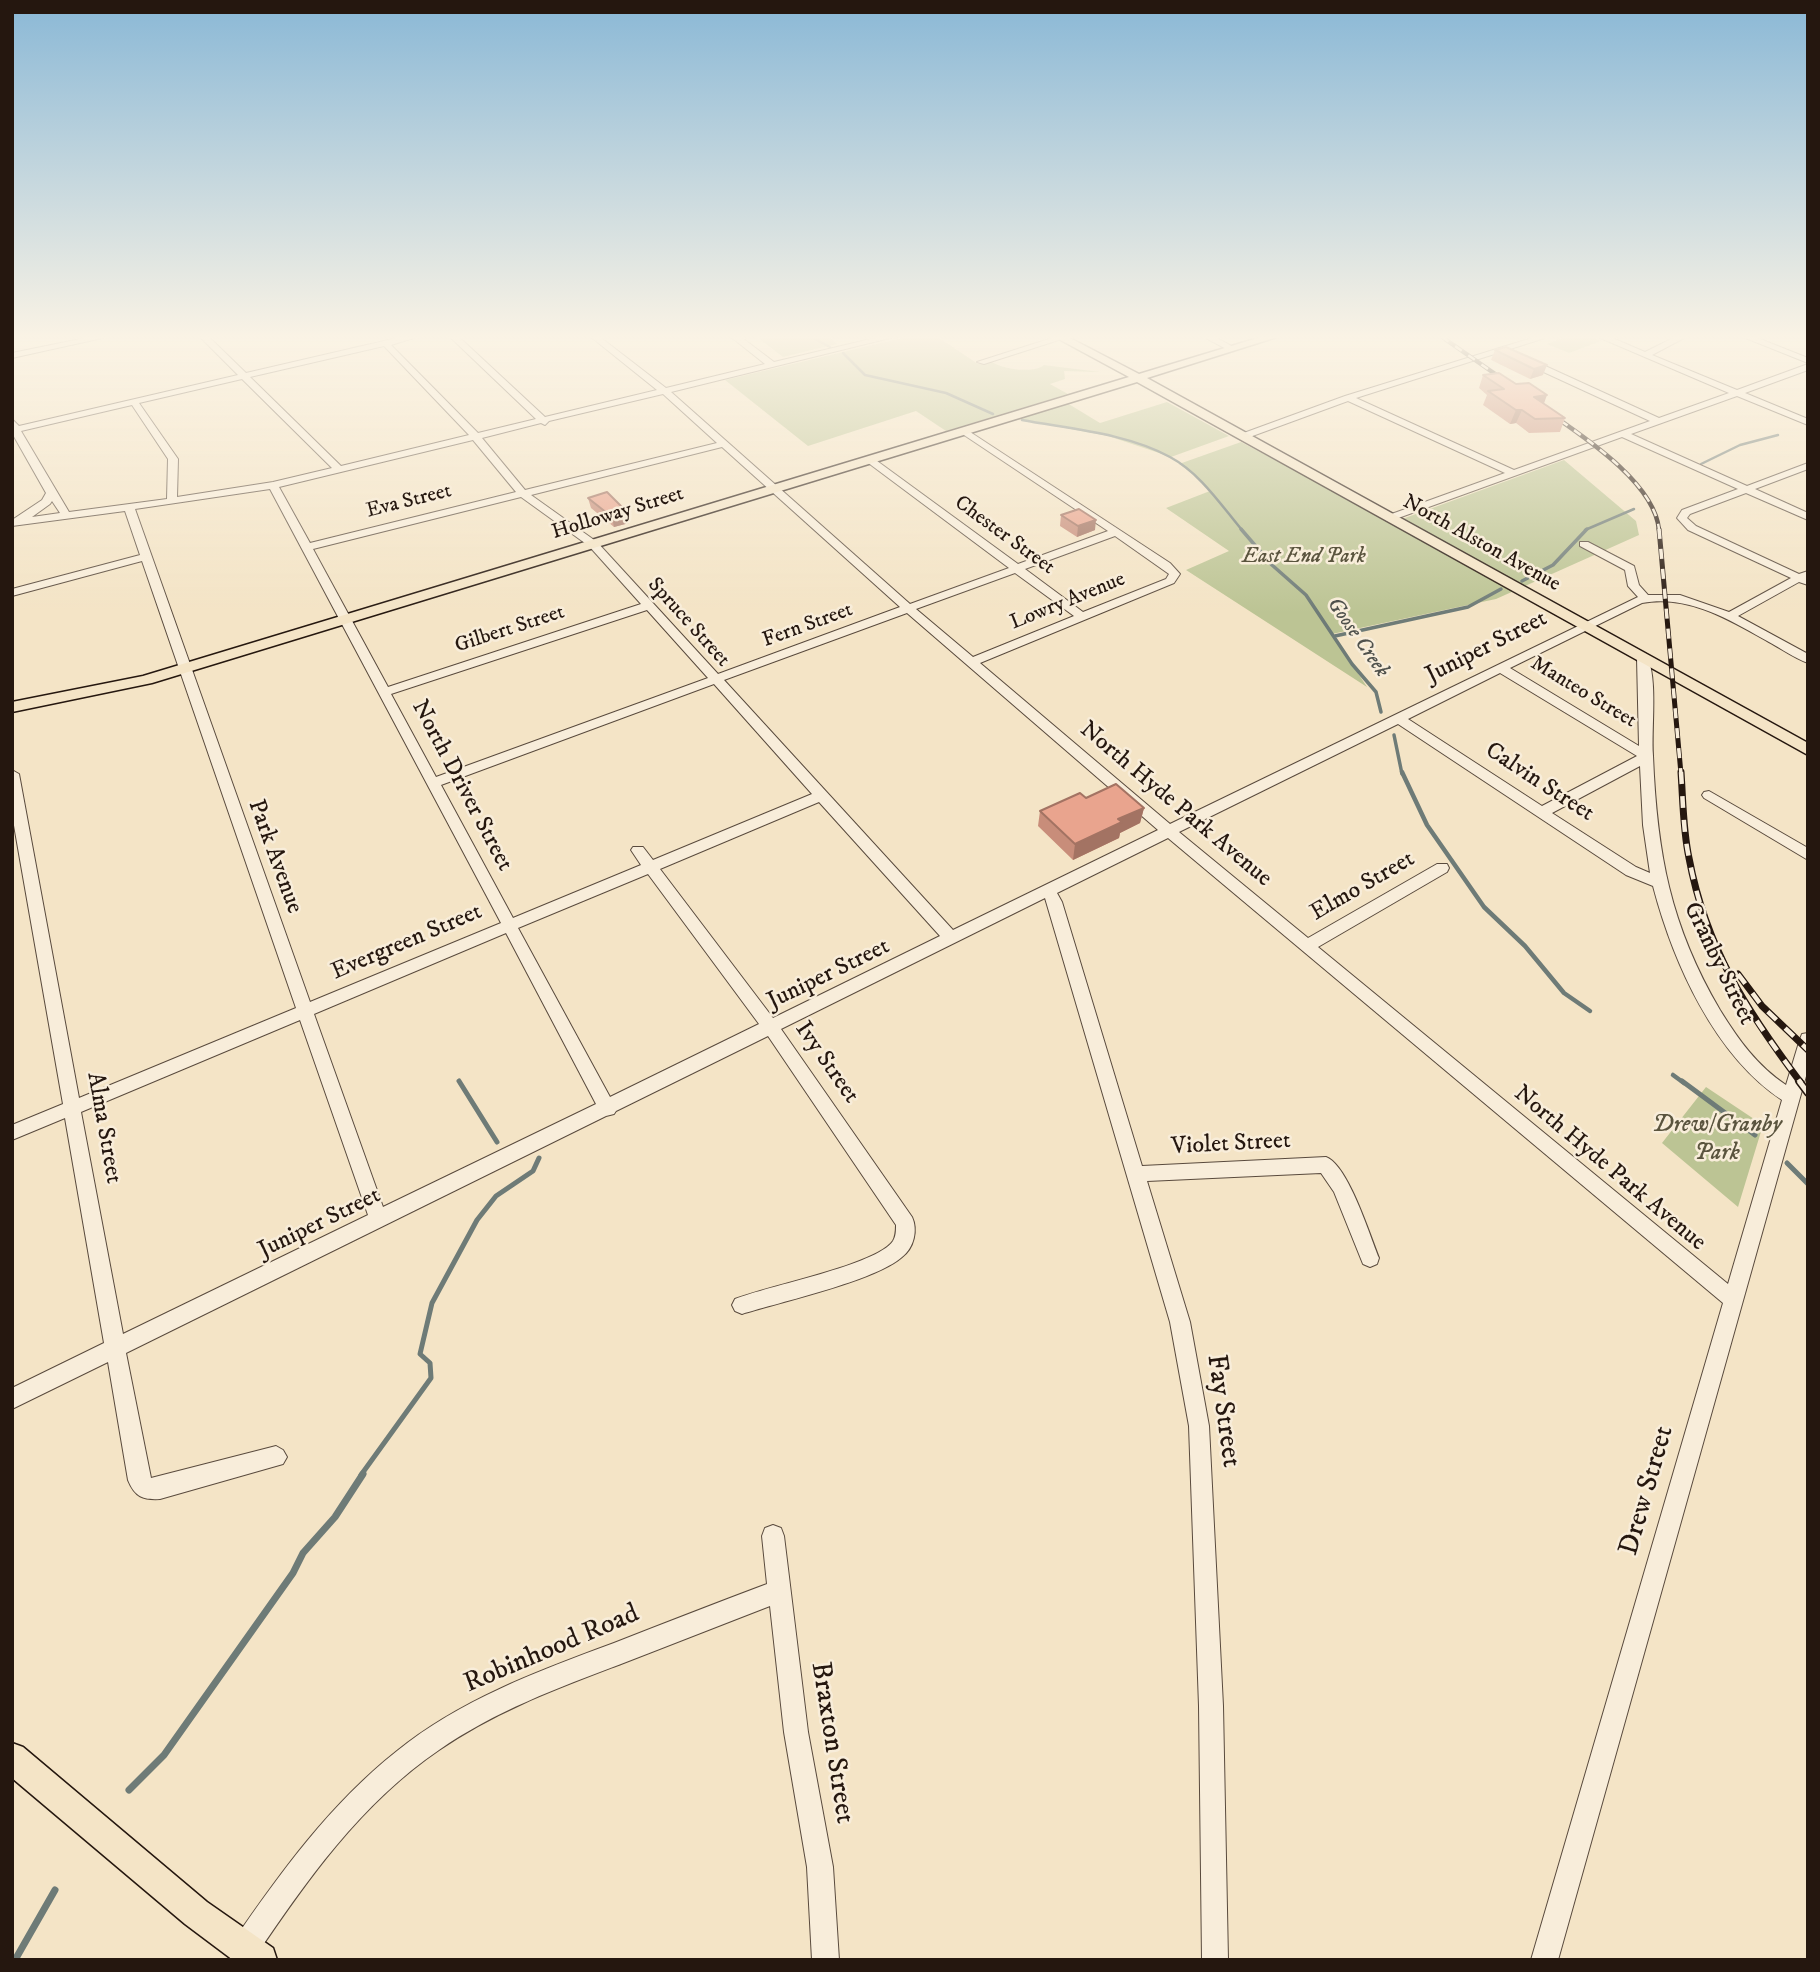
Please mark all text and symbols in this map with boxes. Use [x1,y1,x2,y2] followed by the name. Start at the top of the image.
[364,479,454,525] street label: Eva Street
[549,482,687,546] street label: Holloway Street
[1398,490,1564,598] street label: North Alston Avenue
[949,491,1059,581] street label: Chester Street
[1242,545,1366,571] park label: East End Park
[1007,568,1129,636] street label: Lowry Avenue
[641,573,735,673] street label: Spruce Street
[1320,593,1394,683] water label: Goose Creek
[760,598,856,654] street label: Fern Street
[452,600,568,660] street label: Gilbert Street
[1422,605,1552,691] street label: Juniper Street
[1526,652,1640,734] street label: Manteo Street
[404,696,518,876] street label: North Driver Street
[1073,716,1277,894] street label: North Hyde Park Avenue
[1479,737,1599,829] street label: Calvin Street
[240,796,308,918] street label: Park Avenue
[1306,846,1420,928] street label: Elmo Street
[327,898,487,988] street label: Evergreen Street
[1676,898,1760,1030] street label: Granby Street
[763,933,895,1017] street label: Juniper Street
[787,1017,865,1109] street label: Ivy Street
[79,1070,127,1186] street label: Alma Street
[1507,1080,1711,1258] street label: North Hyde Park Avenue
[1652,1112,1782,1168] park label: Drew/Granby Park
[1171,1127,1291,1163] street label: Violet Street
[254,1182,386,1266] street label: Juniper Street
[1197,1352,1247,1470] street label: Fay Street
[1614,1422,1682,1560] street label: Drew Street
[459,1598,645,1702] street label: Robinhood Road
[802,1660,860,1826] street label: Braxton Street

